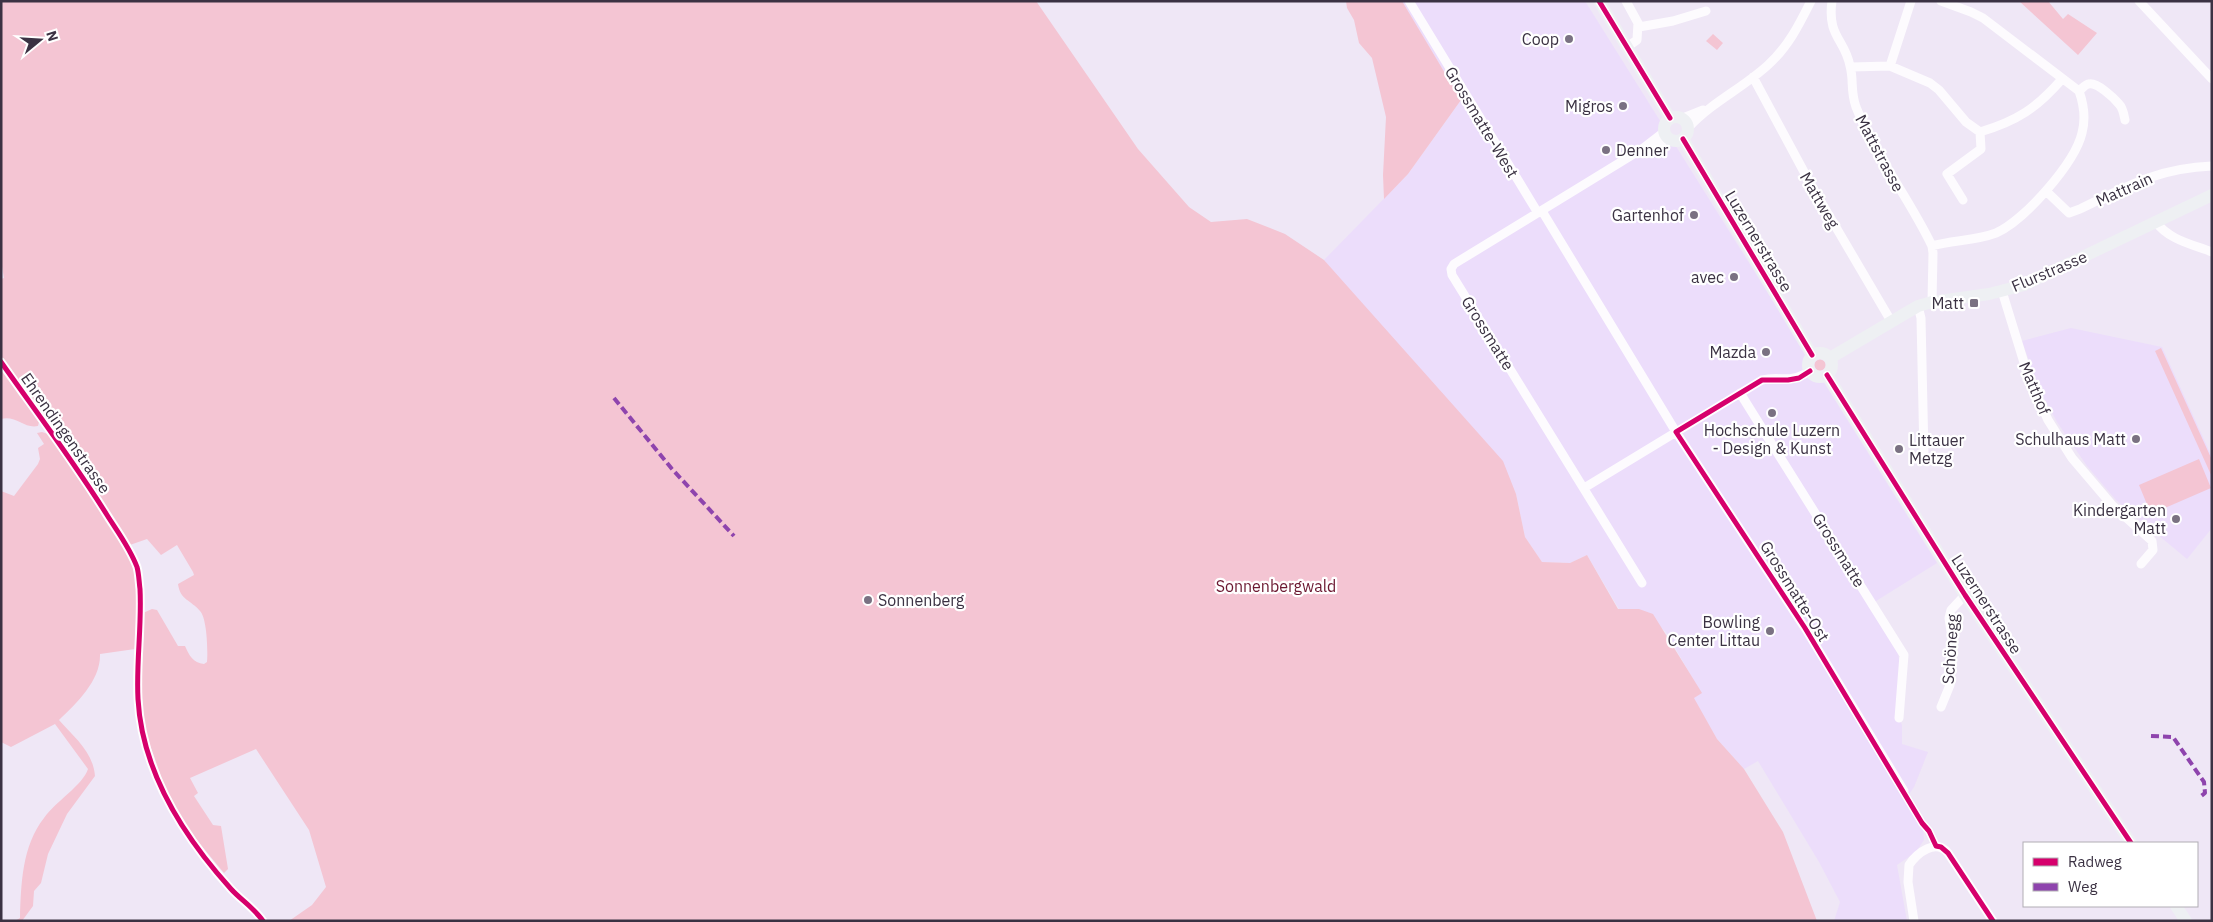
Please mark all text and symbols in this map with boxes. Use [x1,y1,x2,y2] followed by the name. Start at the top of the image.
[15,15,65,65] north arrow
[42,28,62,44] text: N
[1522,29,1559,49] place label: Coop
[1563,33,1575,45] marker: Coop
[1441,63,1523,181] street label: Grossmatte-West
[1565,96,1613,116] place label: Migros
[1617,100,1629,112] marker: Migros
[1851,111,1909,195] street label: Mattstrasse
[1616,140,1668,160] place label: Denner
[1600,144,1612,156] marker: Denner
[1796,168,1844,232] street label: Mattweg
[2092,168,2156,210] street label: Mattrain
[1721,187,1797,295] street label: Luzernerstrasse
[1612,205,1684,225] place label: Gartenhof
[1688,209,1700,221] marker: Gartenhof
[2008,246,2090,296] street label: Flurstrasse
[1691,267,1724,287] place label: avec
[1728,271,1740,283] marker: avec
[1457,292,1519,374] street label: Grossmatte
[1931,293,1964,313] place label: Matt
[1968,297,1980,309] marker: Matt
[1709,342,1756,362] place label: Mazda
[1760,346,1772,358] marker: Mazda
[2015,358,2055,418] street label: Matthof
[17,369,115,497] street label: Ehrendingenstrasse
[1766,407,1778,419] marker: Hochschule Luzern - Design & Kunst
[1704,420,1840,458] place label: Hochschule Luzern - Design & Kunst
[2015,429,2126,449] place label: Schulhaus Matt
[1909,430,1965,468] place label: Littauer Metzg
[2130,433,2142,445] marker: Schulhaus Matt
[1893,443,1905,455] marker: Littauer Metzg
[2073,500,2166,538] place label: Kindergarten Matt
[1808,509,1870,591] street label: Grossmatte
[2170,513,2182,525] marker: Kindergarten Matt
[1756,537,1834,645] street label: Grossmatte-Ost
[1947,551,2027,658] street label: Luzernerstrasse
[1216,576,1336,596] park label: Sonnenbergwald
[878,590,965,610] place label: Sonnenberg
[862,594,874,606] marker: Sonnenberg
[1667,612,1761,650] place label: Bowling Center Littau
[1938,613,1962,685] street label: Schönegg
[1764,625,1776,637] marker: Bowling Center Littau
[2023,842,2198,907] legend
[2068,852,2122,871] text: Radweg
[2068,877,2097,896] text: Weg

